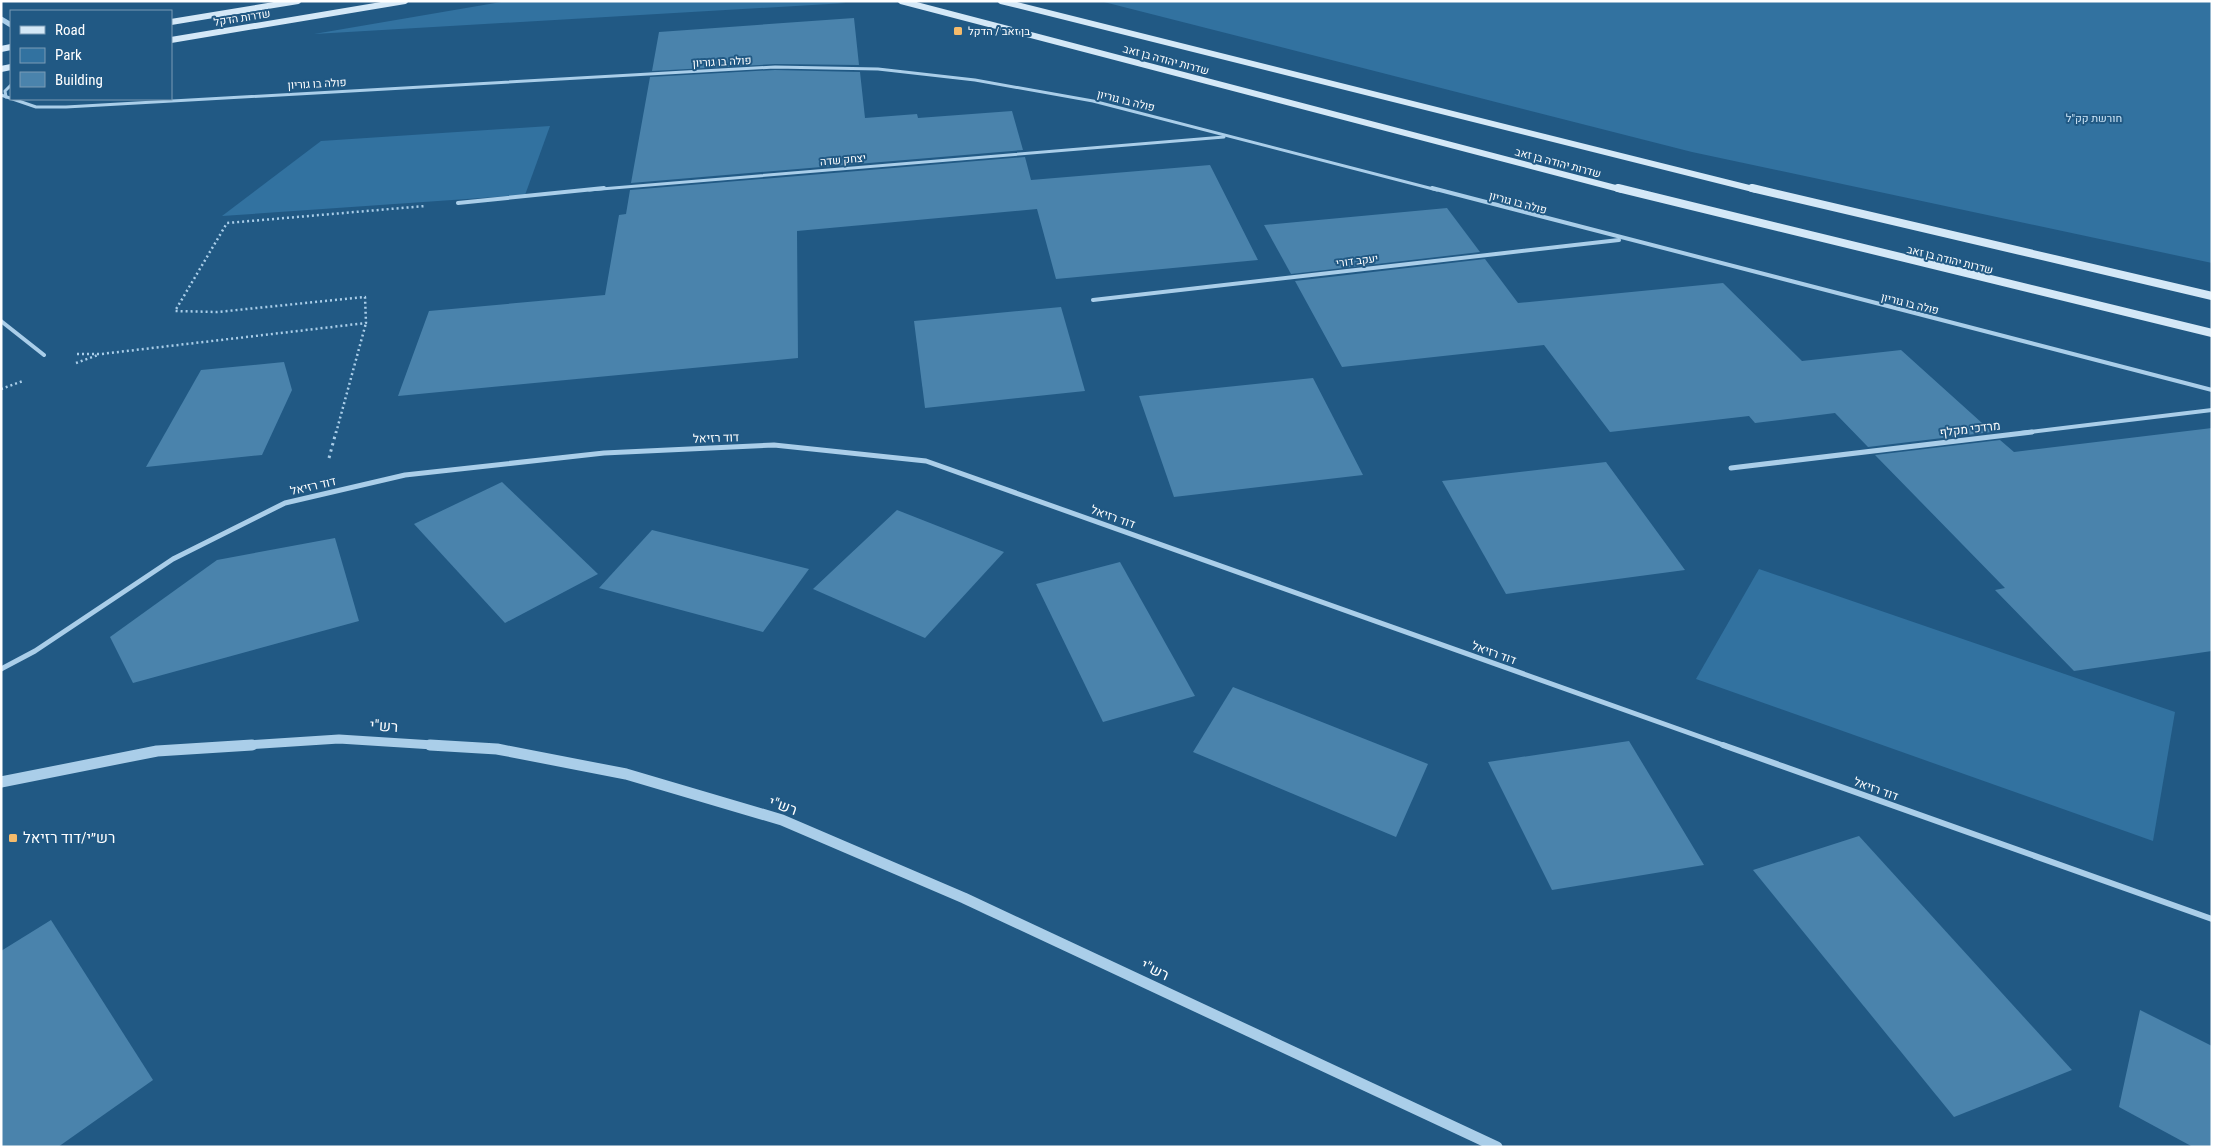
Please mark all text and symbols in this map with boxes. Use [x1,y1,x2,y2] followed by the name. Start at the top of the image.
[213,7,271,29] street label: שדרות הדקל
[10,10,172,100] legend
[55,21,85,39] text: Road
[952,25,964,37] marker: בן זאב / הדקל
[968,25,1030,38] place label: בן זאב / הדקל
[1122,42,1210,78] street label: שדרות יהודה בן זאב
[55,46,82,64] text: Park
[692,54,752,70] street label: פולה בו גוריון
[55,71,103,89] text: Building
[287,76,347,92] street label: פולה בו גוריון
[1096,88,1156,114] street label: פולה בו גוריון
[2066,112,2122,125] park label: חורשת קק"ל
[1514,145,1602,181] street label: שדרות יהודה בן זאב
[819,152,867,168] street label: יצחק שדה
[1488,189,1548,217] street label: פולה בו גוריון
[1905,243,1995,277] street label: שדרות יהודה בן זאב
[1335,252,1379,270] street label: יעקב דורי
[1880,291,1940,317] street label: פולה בו גוריון
[1939,418,2001,440] street label: מרדכי מקלף
[693,430,739,446] street label: דוד רזיאל
[289,474,337,498] street label: דוד רזיאל
[1089,502,1137,532] street label: דוד רזיאל
[1470,638,1518,668] street label: דוד רזיאל
[369,716,399,736] street label: רש"י
[1852,774,1900,804] street label: דוד רזיאל
[767,793,799,819] street label: רש"י
[23,829,115,847] place label: רש״י/דוד רזיאל
[7,832,19,844] marker: רש״י/דוד רזיאל
[1138,956,1172,984] street label: רש"י

